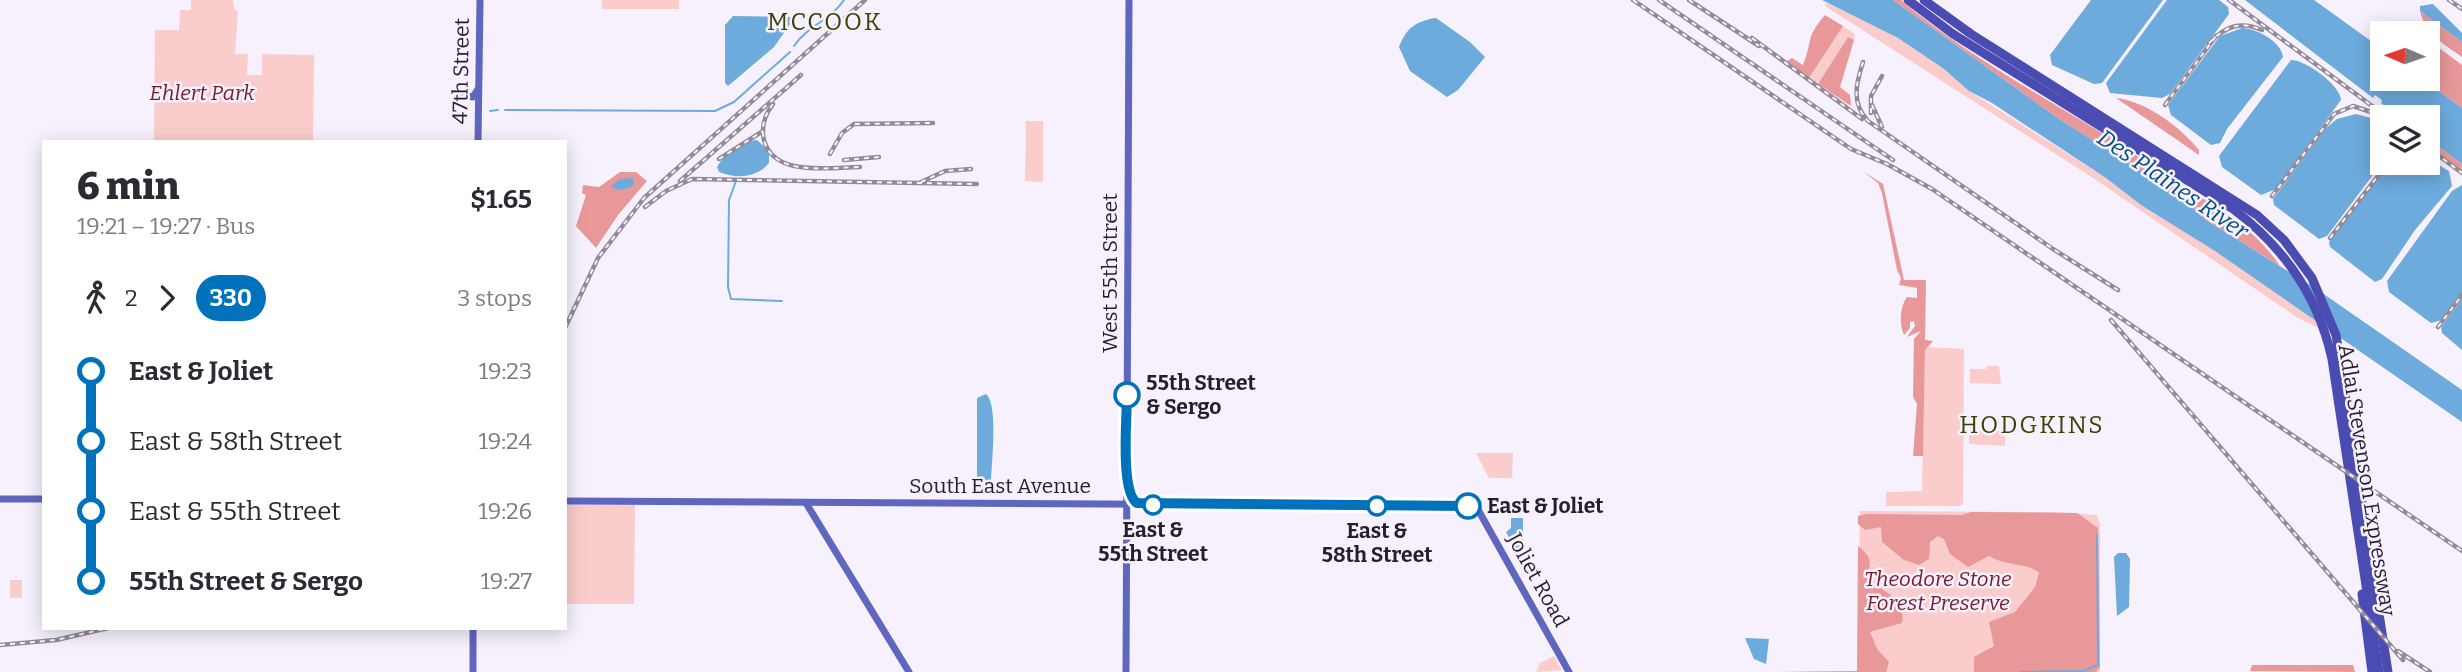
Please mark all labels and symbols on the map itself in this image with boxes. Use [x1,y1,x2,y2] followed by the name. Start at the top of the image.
[767,8,883,36] district label: MCCOOK
[447,17,475,124] street label: 47th Street
[2370,21,2440,91] north arrow
[149,80,255,106] park label: Ehlert Park
[2092,123,2255,246] water label: Des Plaines River
[1097,193,1123,353] street label: West 55th Street
[2333,342,2401,619] street label: Adlai Stevenson Expressway
[1146,370,1257,420] place label: 55th Street & Sergo
[1114,382,1140,408] marker: 55th Street & Sergo
[1959,411,2105,439] district label: HODGKINS
[909,473,1091,499] street label: South East Avenue
[1455,493,1481,519] marker: East & Joliet
[1487,493,1604,519] place label: East & Joliet
[1143,495,1163,515] marker: East & 55th Street
[1367,496,1387,516] marker: East & 58th Street
[1098,517,1209,567] place label: East & 55th Street
[1322,518,1433,568] place label: East & 58th Street
[1501,527,1575,632] street label: Joliet Road
[1864,566,2012,616] park label: Theodore Stone Forest Preserve

